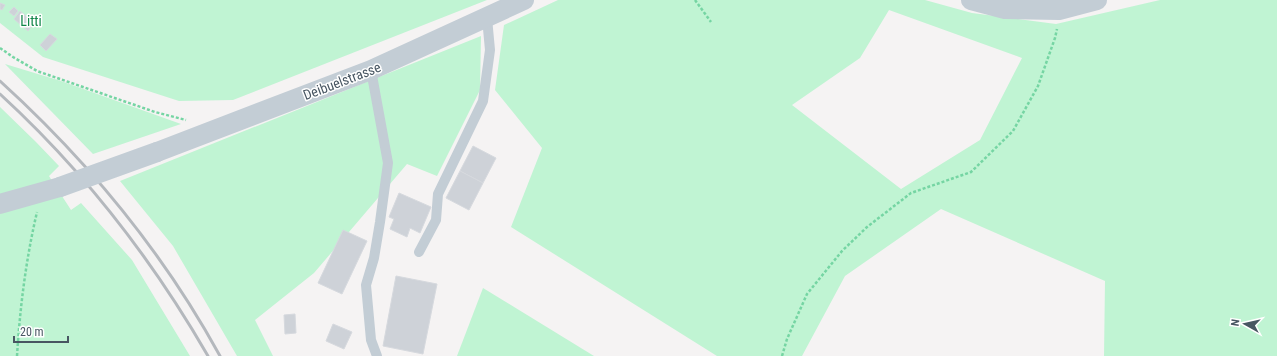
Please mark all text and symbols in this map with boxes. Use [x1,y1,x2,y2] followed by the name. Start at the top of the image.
[20,13,42,29] park label: Litti
[301,59,383,103] street label: Deibuelstrasse
[1225,304,1265,344] north arrow
[14,318,68,344] scale bar
[1229,318,1243,327] text: N
[20,325,44,339] text: 20 m

